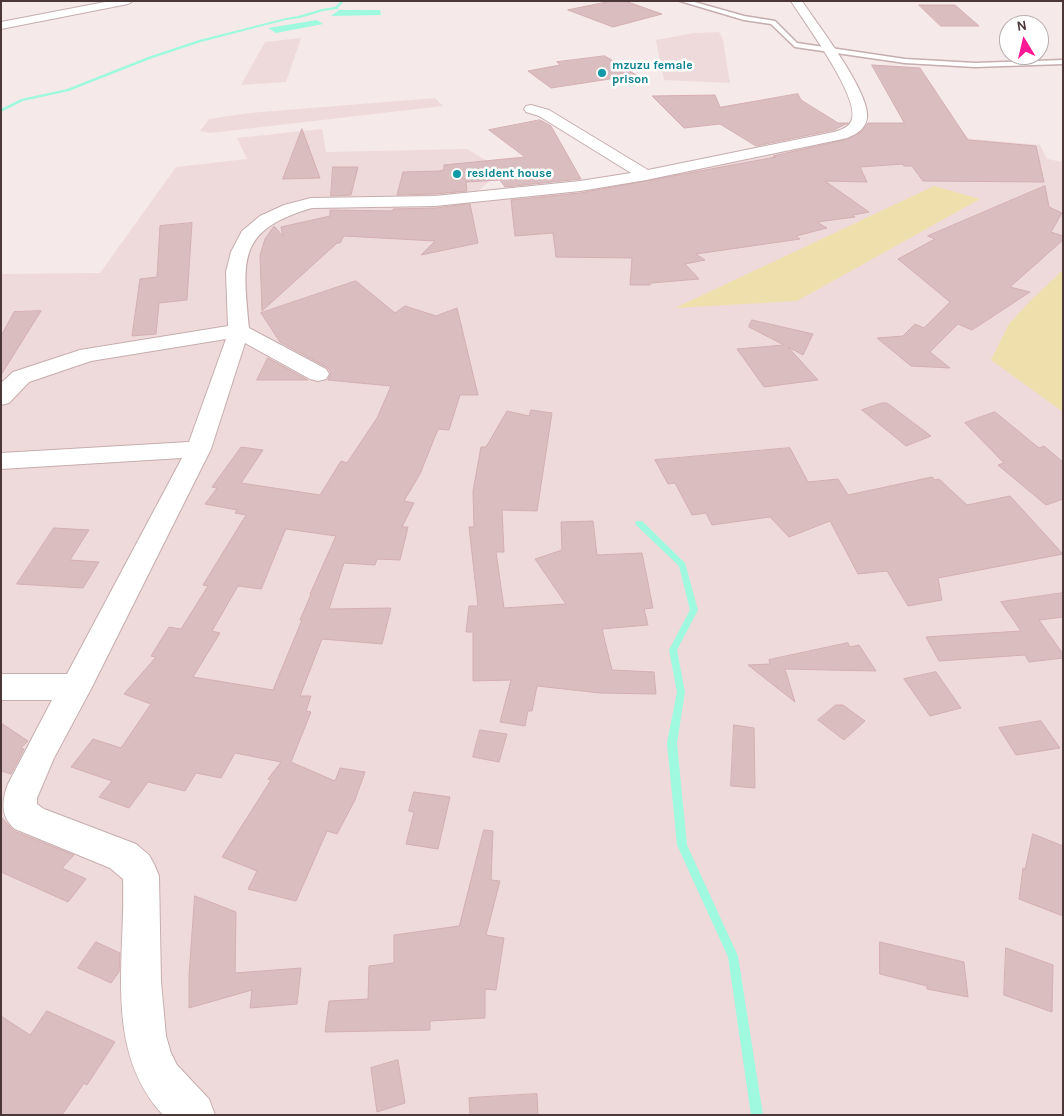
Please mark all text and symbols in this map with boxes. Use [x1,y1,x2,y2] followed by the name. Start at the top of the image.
[999,15,1049,65] north arrow
[1015,16,1028,35] text: N
[612,59,693,87] place label: mzuzu female prison
[596,67,608,79] marker: mzuzu female prison
[467,167,552,181] place label: resident house
[451,168,463,180] marker: resident house

